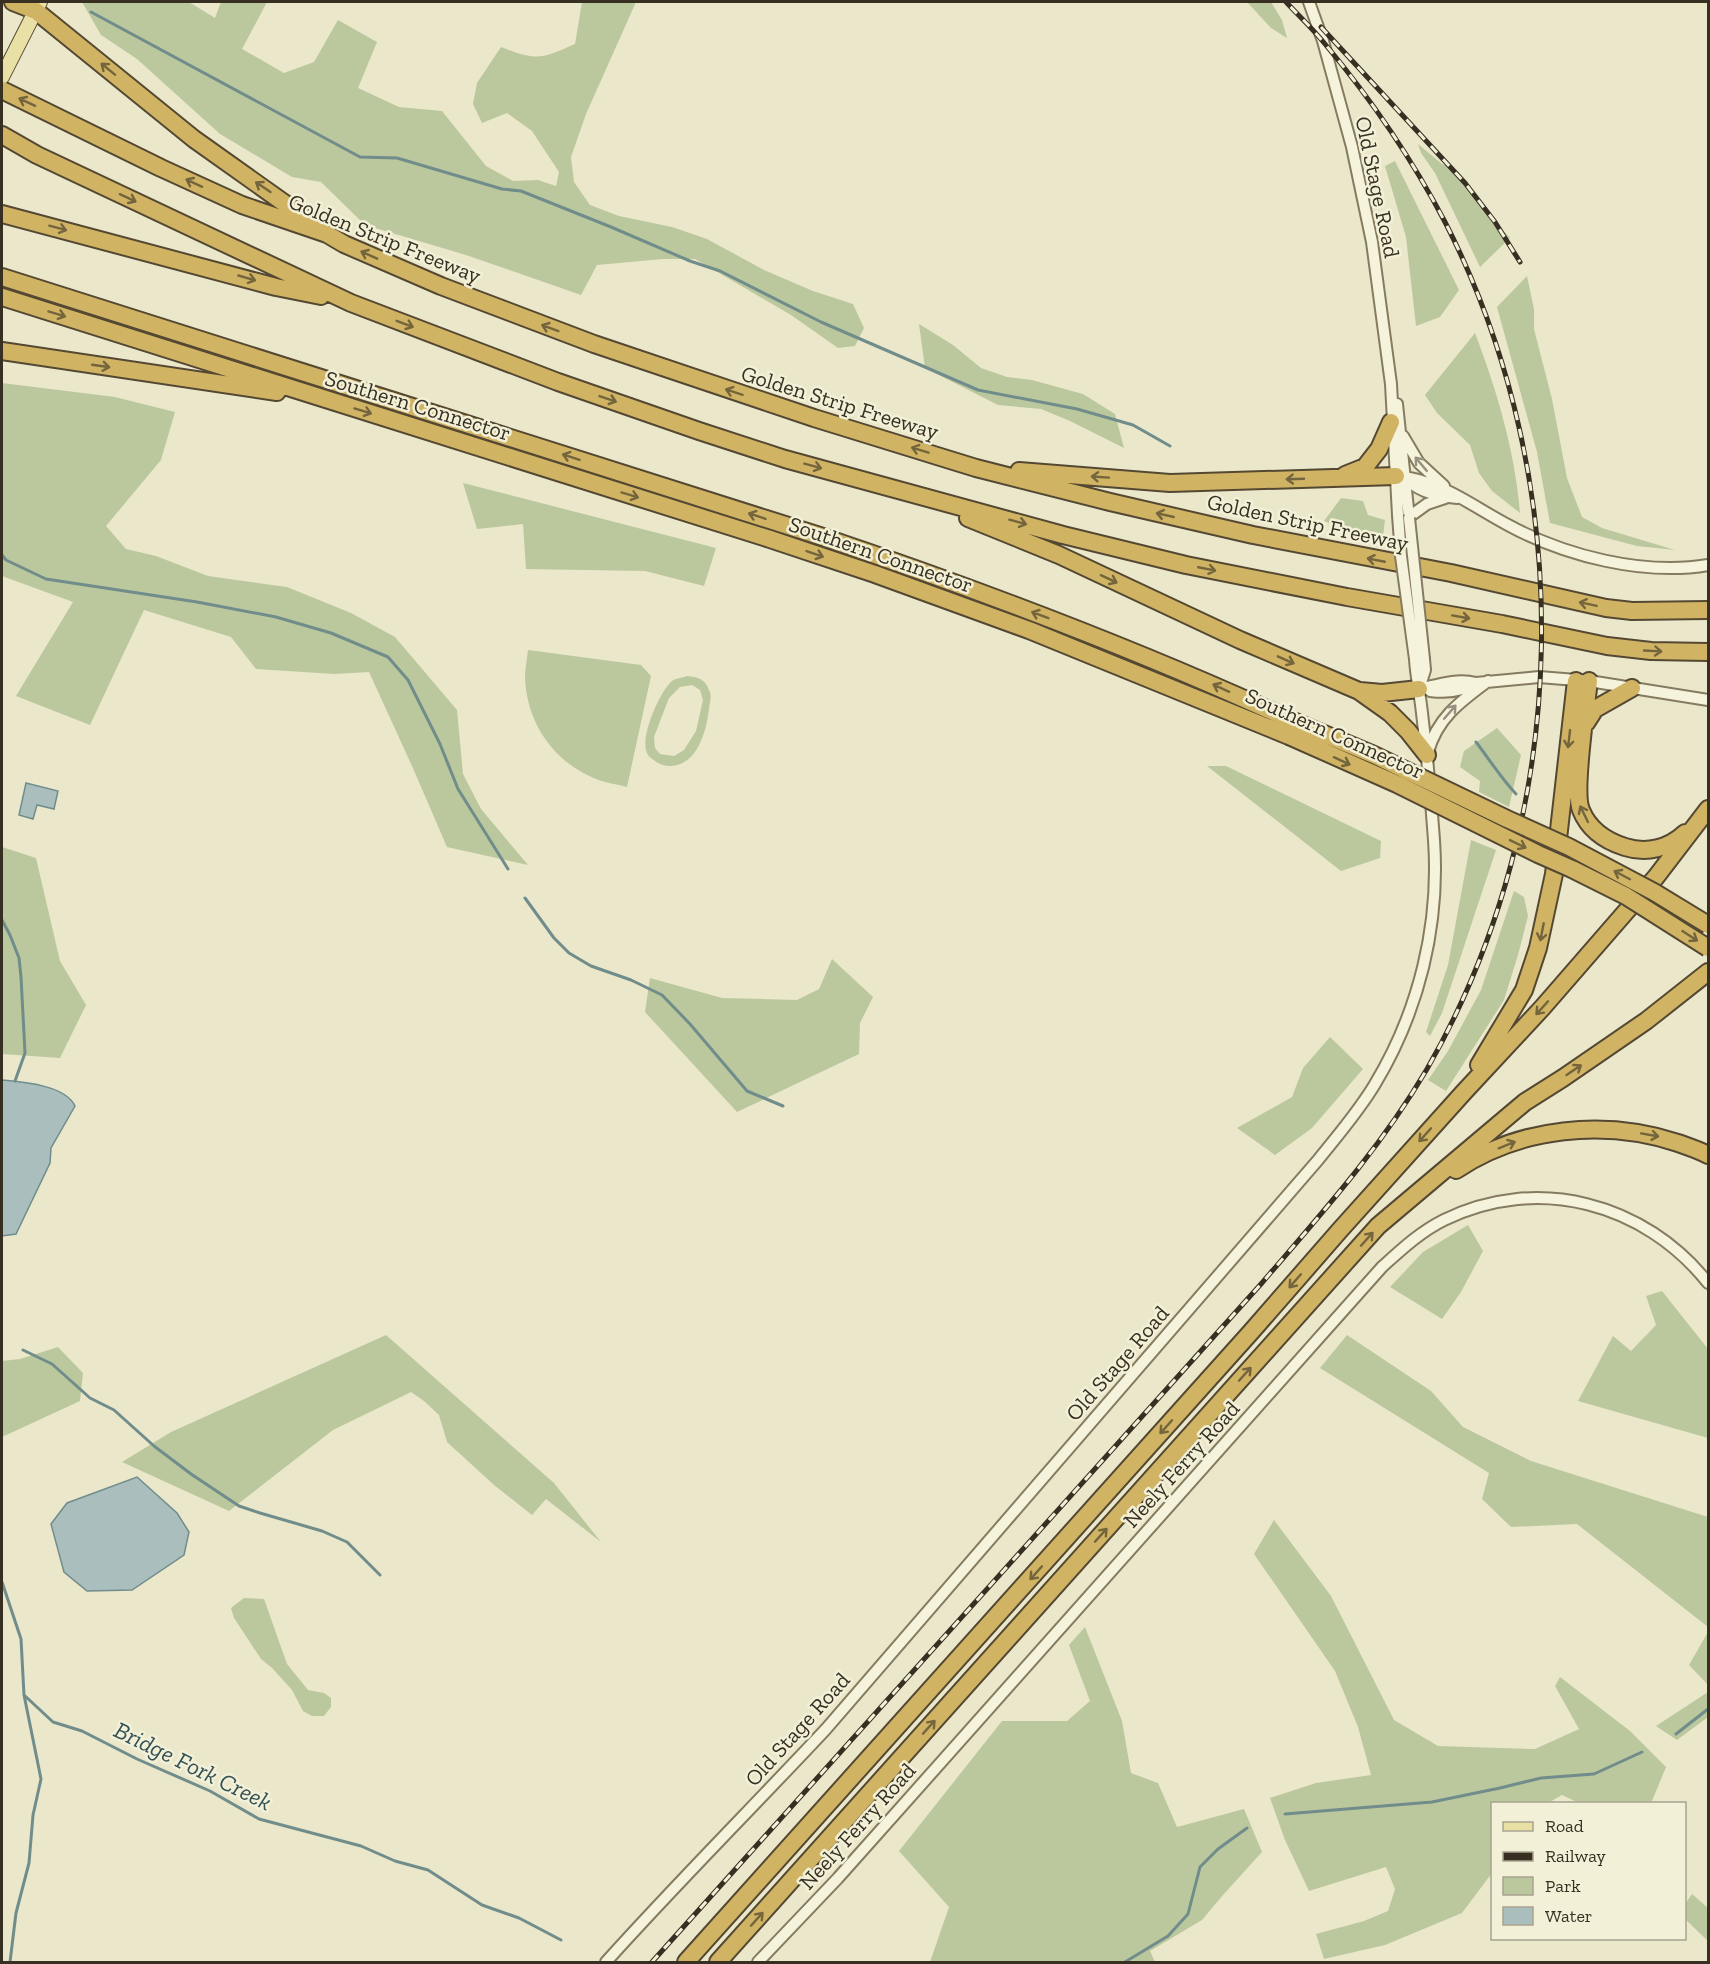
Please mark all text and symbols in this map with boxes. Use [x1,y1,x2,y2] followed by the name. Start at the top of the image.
[101,62,116,76] one-way arrow
[18,95,36,106] one-way arrow
[1349,114,1406,260] street label: Old Stage Road
[185,176,203,187] one-way arrow
[255,181,272,193] one-way arrow
[285,188,486,290] street label: Golden Strip Freeway
[118,192,136,204] one-way arrow
[48,223,67,235] one-way arrow
[361,249,379,261] one-way arrow
[237,273,256,284] one-way arrow
[47,309,66,320] one-way arrow
[396,319,414,330] one-way arrow
[541,322,560,333] one-way arrow
[738,360,943,446] street label: Golden Strip Freeway
[91,361,110,372] one-way arrow
[322,364,514,447] street label: Southern Connector
[725,386,744,397] one-way arrow
[598,395,617,406] one-way arrow
[353,406,372,417] one-way arrow
[911,444,930,455] one-way arrow
[562,451,581,462] one-way arrow
[1414,457,1428,472] one-way arrow
[803,461,822,473] one-way arrow
[1091,472,1111,483] one-way arrow
[1286,473,1306,484] one-way arrow
[1205,488,1412,557] street label: Golden Strip Freeway
[620,490,639,501] one-way arrow
[1156,509,1175,521] one-way arrow
[748,510,767,521] one-way arrow
[785,510,976,599] street label: Southern Connector
[1008,517,1027,529] one-way arrow
[805,549,824,560] one-way arrow
[1367,554,1387,565] one-way arrow
[1197,564,1217,575] one-way arrow
[1100,573,1118,585] one-way arrow
[1578,598,1597,610] one-way arrow
[1031,608,1050,619] one-way arrow
[1450,612,1470,623] one-way arrow
[1642,645,1662,656] one-way arrow
[1277,655,1295,667] one-way arrow
[1212,681,1230,693] one-way arrow
[1241,682,1428,785] street label: Southern Connector
[1443,705,1457,720] one-way arrow
[1563,728,1574,748] one-way arrow
[1333,755,1351,767] one-way arrow
[1578,805,1590,823] one-way arrow
[1509,839,1527,851] one-way arrow
[1613,869,1631,880] one-way arrow
[1536,921,1547,941] one-way arrow
[1681,930,1698,942] one-way arrow
[1535,1000,1549,1015] one-way arrow
[1565,1064,1582,1076] one-way arrow
[1418,1128,1432,1143] one-way arrow
[1639,1130,1659,1141] one-way arrow
[1498,1139,1516,1150] one-way arrow
[1360,1232,1374,1247] one-way arrow
[1289,1273,1302,1289] one-way arrow
[1060,1300,1175,1426] street label: Old Stage Road
[1238,1367,1252,1382] one-way arrow
[1117,1395,1245,1533] street label: Neely Ferry Road
[1159,1420,1173,1435] one-way arrow
[1094,1527,1108,1542] one-way arrow
[1029,1565,1043,1580] one-way arrow
[739,1667,856,1792] street label: Old Stage Road
[110,1715,277,1816] water label: Bridge Fork Creek
[922,1720,936,1735] one-way arrow
[793,1757,921,1895] street label: Neely Ferry Road
[1491,1802,1686,1940] legend
[1545,1815,1584,1837] text: Road
[1545,1845,1607,1867] text: Railway
[1545,1875,1581,1897] text: Park
[1545,1905,1592,1927] text: Water
[750,1912,764,1927] one-way arrow

